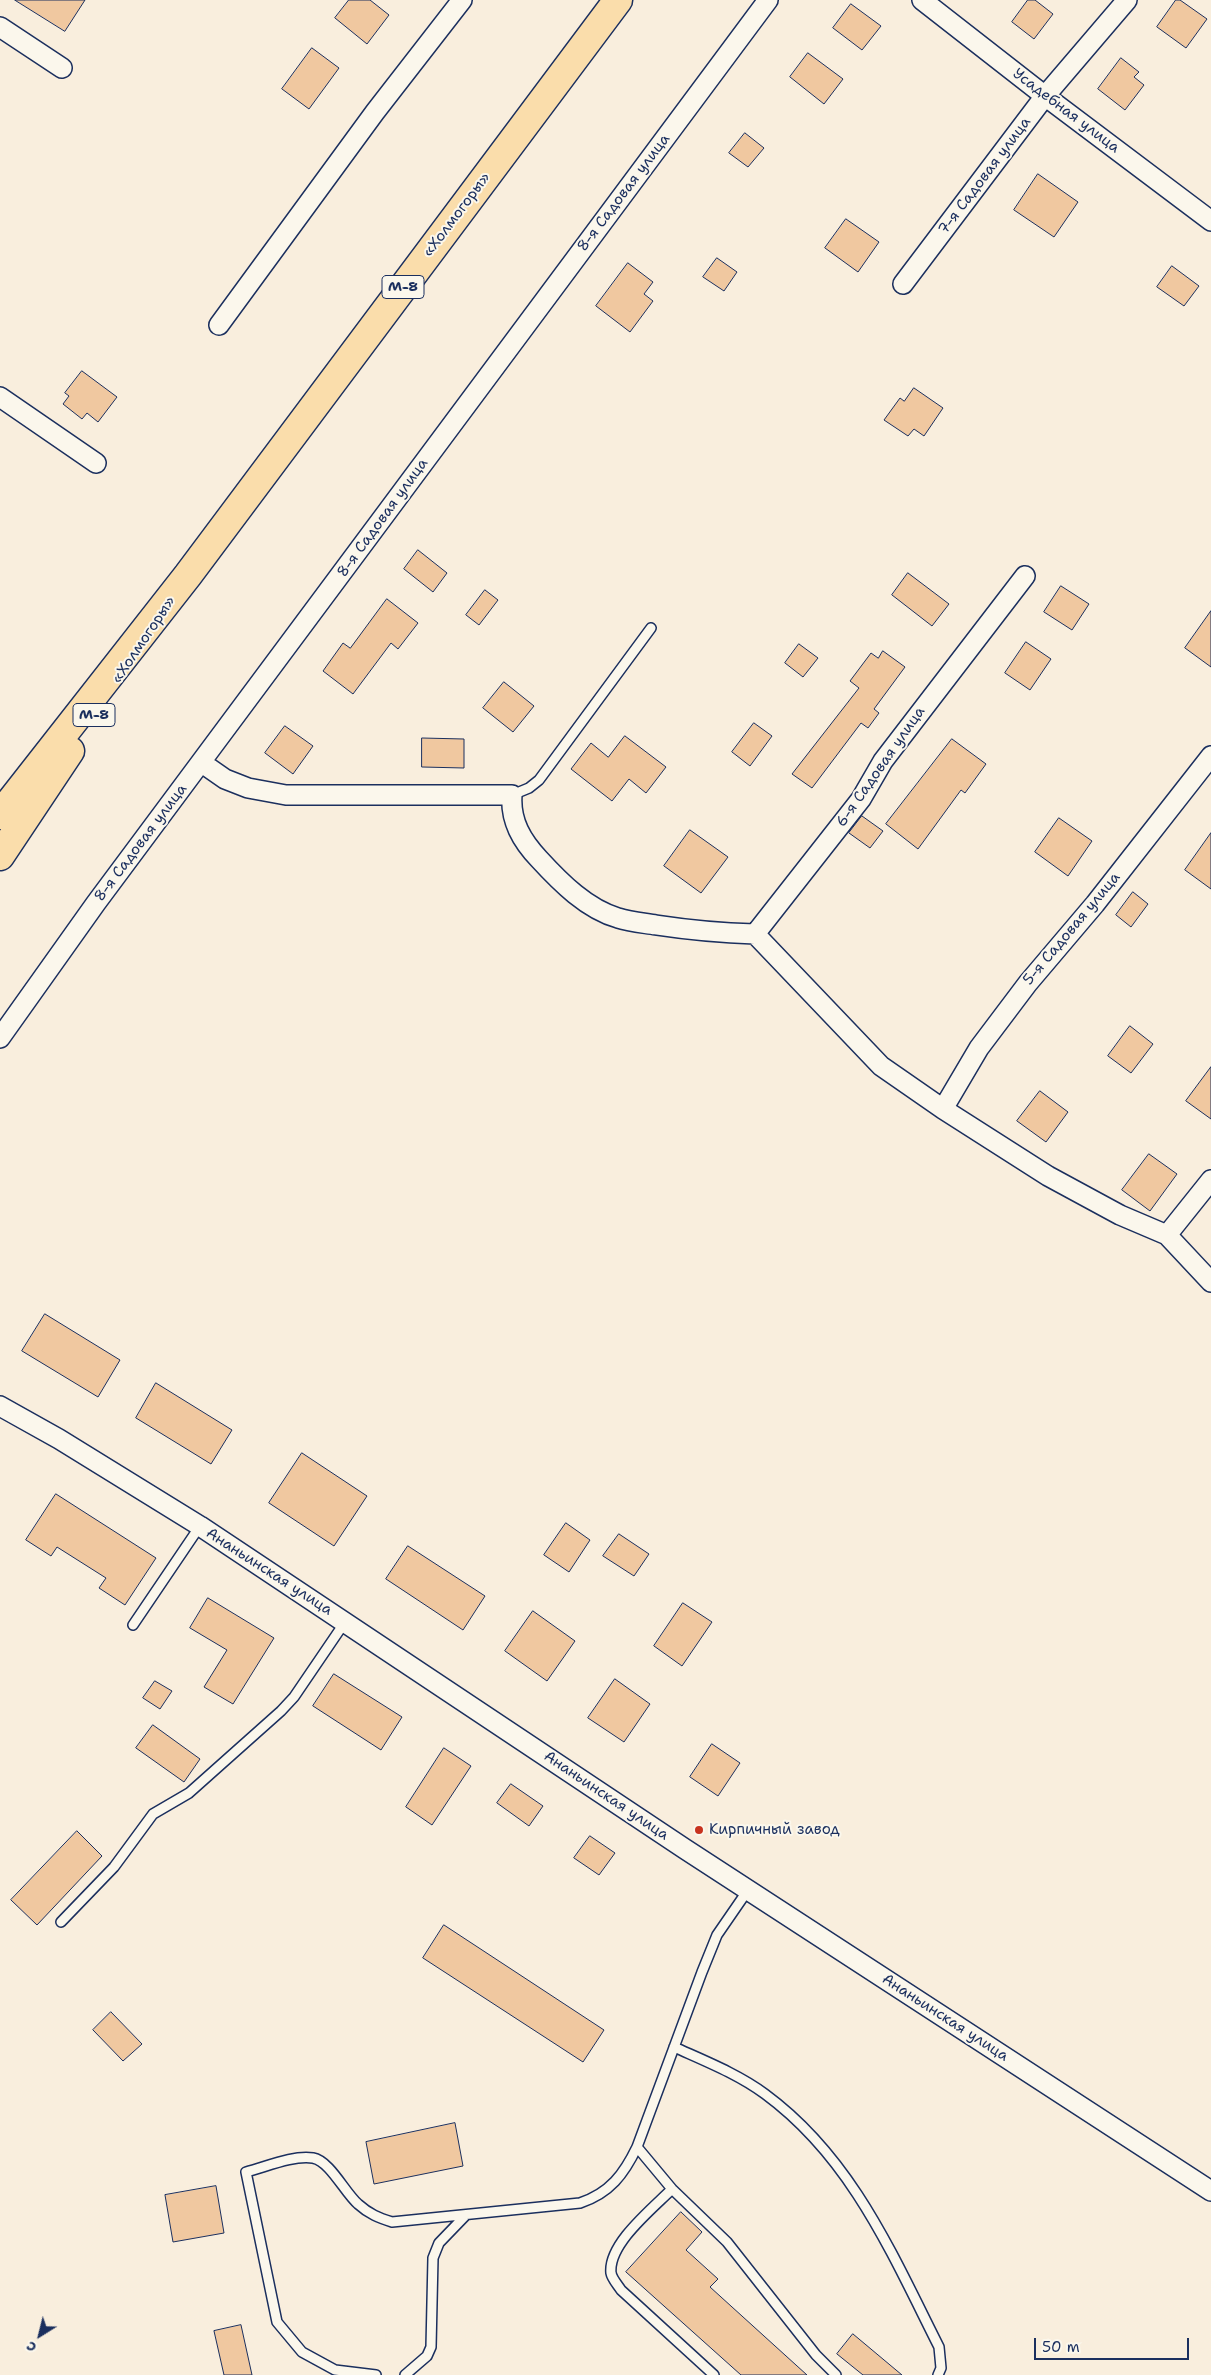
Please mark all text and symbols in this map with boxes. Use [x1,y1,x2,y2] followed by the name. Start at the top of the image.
[1009,65,1123,157] street label: Усадебная улица
[935,114,1035,238] street label: 7-я Садовая улица
[574,131,674,255] street label: 8-я Садовая улица
[420,169,494,261] street label: «Холмогоры»
[382,276,424,298] road number: М-8
[334,455,432,581] street label: 8-я Садовая улица
[108,593,180,687] street label: «Холмогоры»
[833,703,929,831] street label: 6-я Садовая улица
[73,704,115,726] road number: М-8
[91,781,191,905] street label: 8-я Садовая улица
[1020,869,1124,989] street label: 5-я Садовая улица
[202,1524,336,1620] street label: Ананьинская улица
[540,1747,672,1845] street label: Ананьинская улица
[709,1821,840,1839] place label: Кирпичный завод
[693,1824,705,1836] marker: Кирпичный завод
[878,1970,1012,2066] street label: Ананьинская улица
[15,2310,65,2360] north arrow
[1036,2328,1191,2360] scale bar
[22,2337,40,2357] text: С
[1042,2337,1080,2357] text: 50 m

